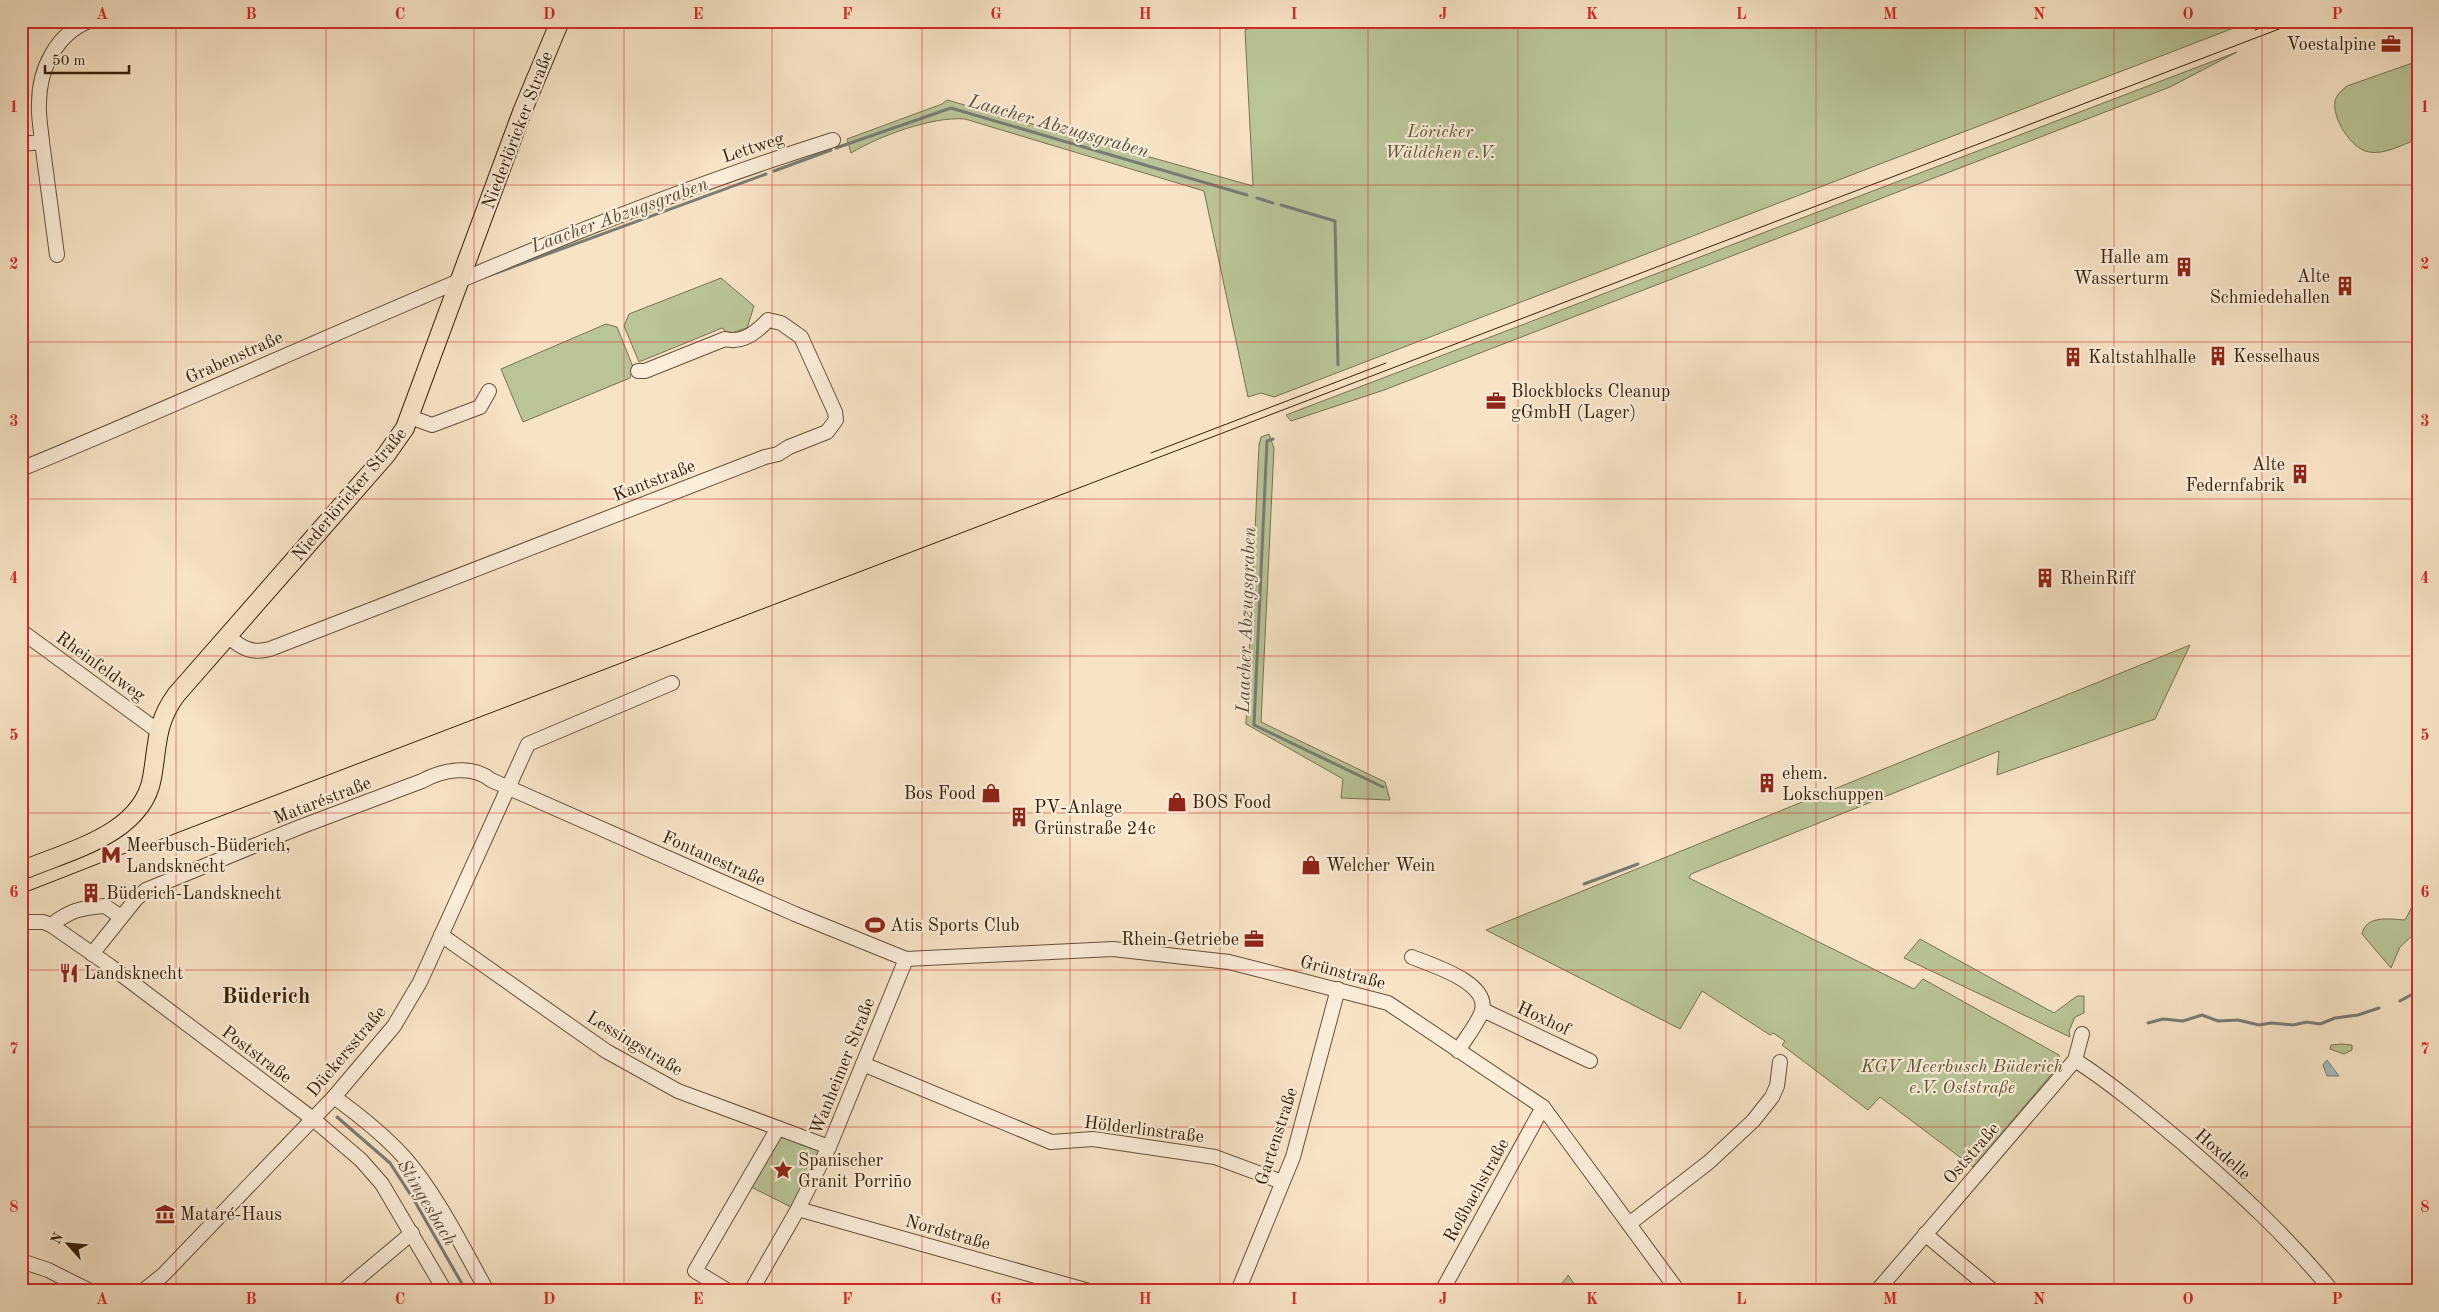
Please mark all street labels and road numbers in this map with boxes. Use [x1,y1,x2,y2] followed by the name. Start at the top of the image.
[480,49,556,212] street label: Niederlöricker Straße
[720,129,787,166] street label: Lettweg
[183,328,286,387] street label: Grabenstraße
[289,425,410,565] street label: Niederlöricker Straße
[611,457,698,505] street label: Kantstraße
[53,629,148,705] street label: Rheinfeldweg
[271,774,374,828] street label: Mataréstraße
[659,828,768,890] street label: Fontanestraße
[1298,953,1387,993] street label: Grünstraße
[807,995,879,1137] street label: Wanheimer Straße
[1514,999,1574,1039] street label: Hoxhof
[304,1003,390,1101] street label: Dückersstraße
[583,1008,686,1079] street label: Lessingstraße
[218,1023,295,1087] street label: Poststraße
[1253,1085,1301,1187] street label: Gartenstraße
[1083,1114,1205,1146] street label: Hölderlinstraße
[1940,1120,2003,1188] street label: Oststraße
[2191,1126,2254,1184] street label: Hoxdelle
[1441,1136,1513,1245] street label: Roßbachstraße
[903,1212,992,1254] street label: Nordstraße

